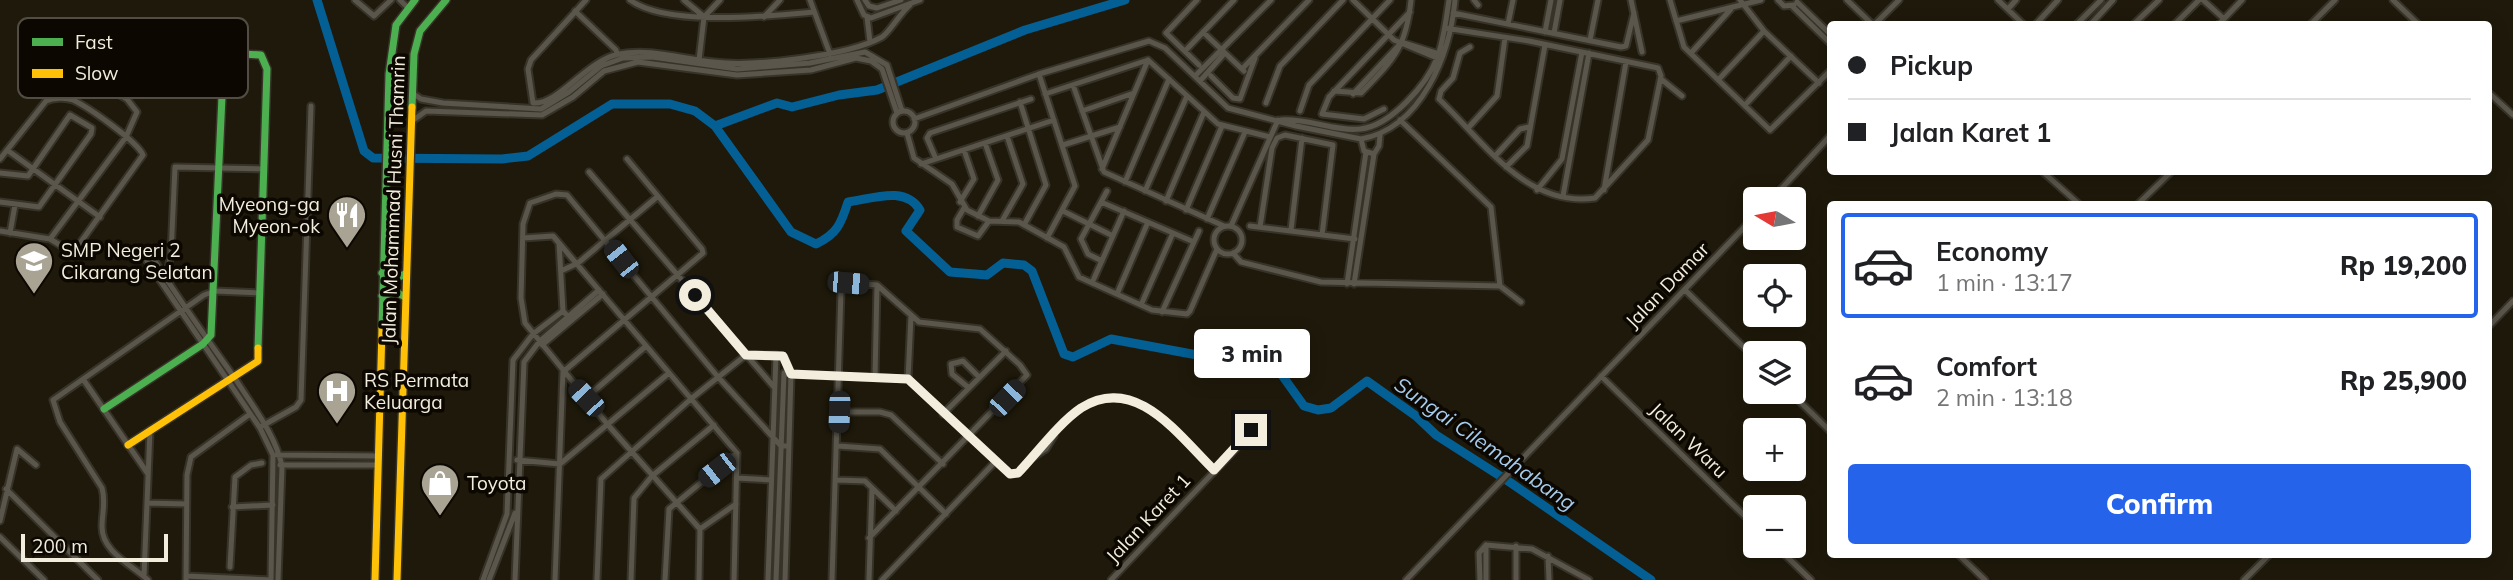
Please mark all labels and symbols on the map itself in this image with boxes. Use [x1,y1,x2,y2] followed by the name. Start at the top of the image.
[18,18,248,98] legend
[75,30,113,54] text: Fast
[376,55,410,345] street label: Jalan Mohammad Husni Thamrin
[75,61,119,85] text: Slow
[1743,187,1806,250] north arrow
[219,192,320,238] place label: Myeong-ga Myeon-ok
[326,194,368,249] restaurant icon: Myeong-ga Myeon-ok
[600,236,643,282] car
[1620,237,1714,333] street label: Jalan Damar
[61,238,213,284] place label: SMP Negeri 2 Cikarang Selatan
[13,240,55,295] school or university icon: SMP Negeri 2 Cikarang Selatan
[827,271,870,295] car
[679,279,711,311] route start
[1193,328,1309,378] callout: 3 min
[364,368,469,414] place label: RS Permata Keluarga
[316,370,358,425] hospital icon: RS Permata Keluarga
[1390,371,1581,516] water label: Sungai Cilemahabang
[564,375,609,421] car
[985,376,1030,420] car
[828,391,851,433] car
[1645,397,1733,483] street label: Jalan Waru
[1235,414,1267,446] route end
[694,449,741,491] car
[419,462,461,517] shop icon: Toyota
[1101,468,1195,568] street label: Jalan Karet 1
[467,471,527,495] place label: Toyota
[21,531,168,563] scale bar

